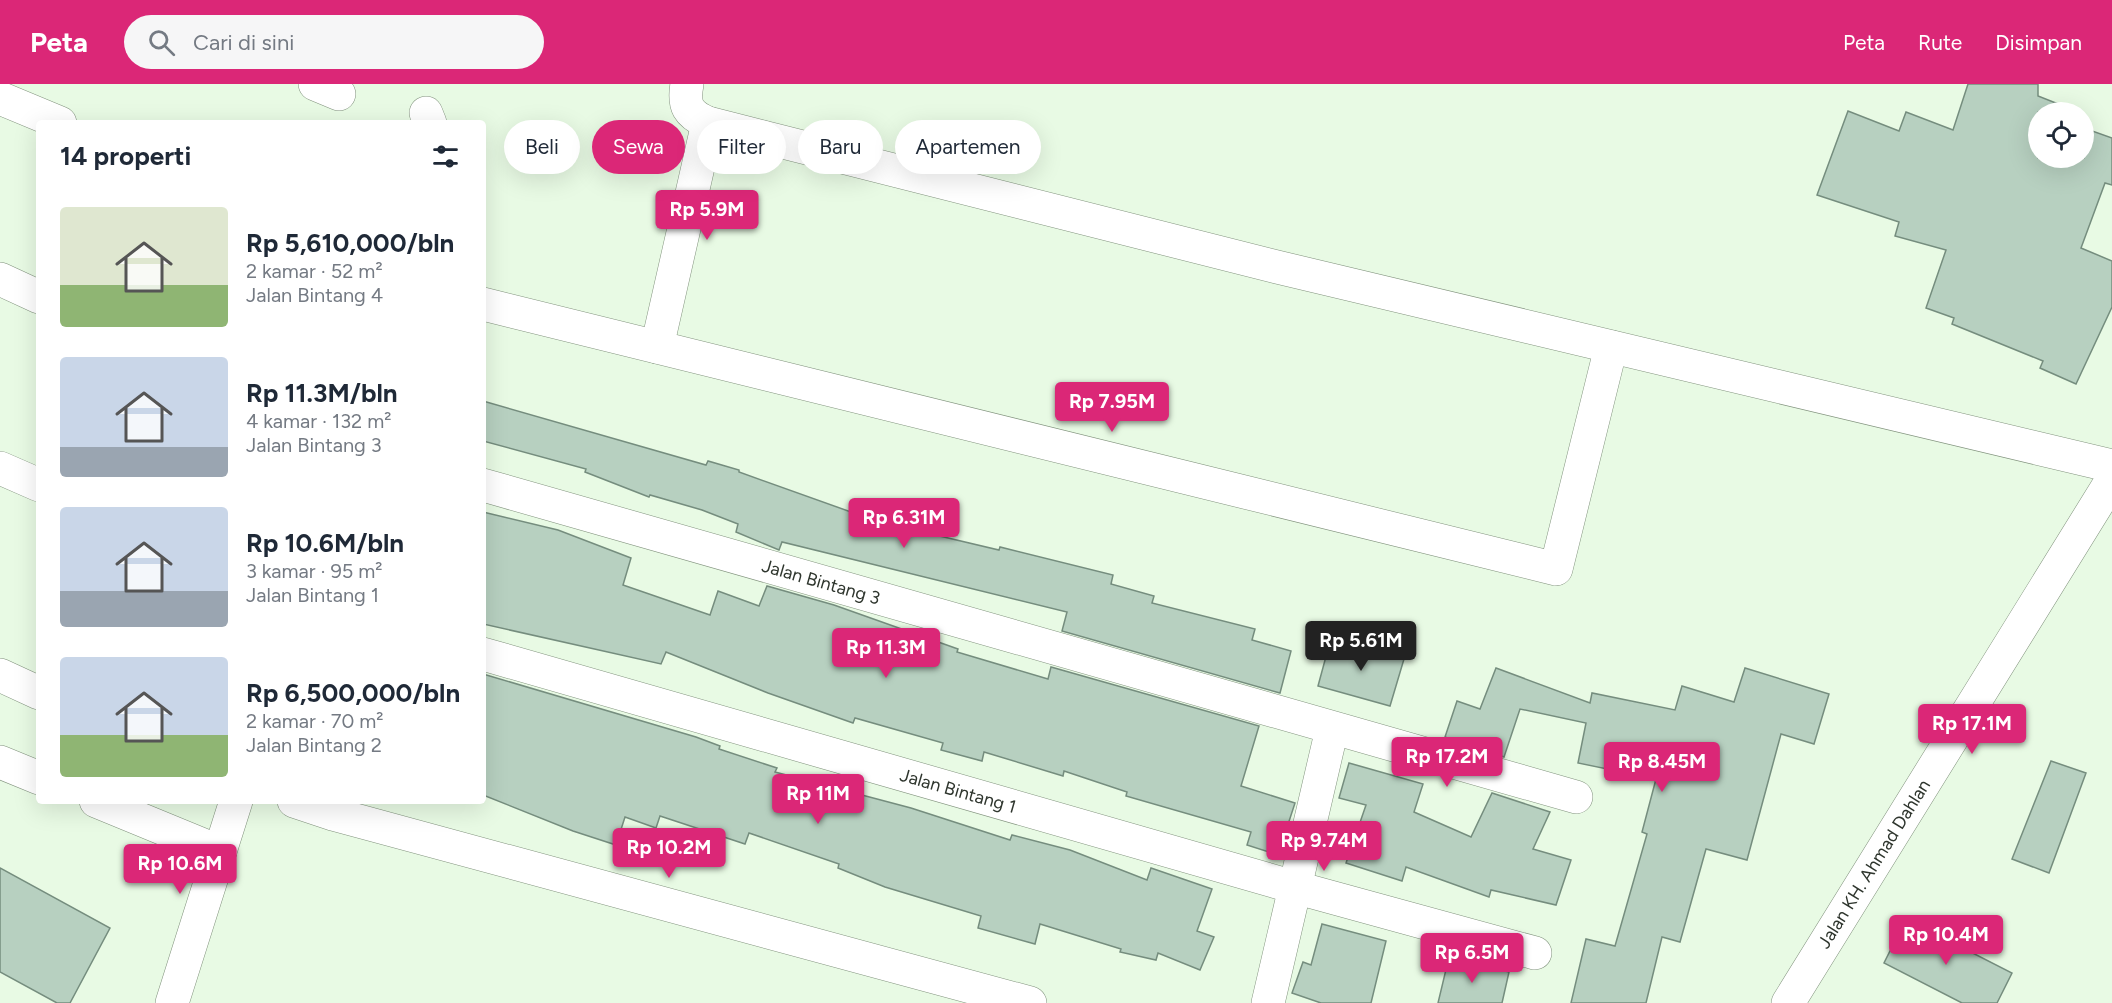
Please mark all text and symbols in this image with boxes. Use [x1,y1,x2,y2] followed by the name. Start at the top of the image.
[124,15,544,69] search box
[30,25,88,59] text: Peta
[145,26,178,59] icon: search
[193,29,294,56] text: Cari di sini
[1843,30,1885,55] text: Peta
[1918,30,1962,55] text: Rute
[1995,30,2082,55] text: Disimpan
[2028,102,2094,168] map controls
[2028,102,2094,168] button: locate
[504,120,580,174] chip: Beli
[592,120,685,174] chip: Sewa
[697,120,786,174] chip: Filter
[798,120,883,174] chip: Baru
[895,120,1041,174] chip: Apartemen
[60,140,191,172] text: 14 properti
[429,140,462,173] icon: filters
[652,190,762,241] pin: Rp 5.9M
[670,197,745,221] text: Rp 5.9M
[246,227,454,259] text: Rp 5,610,000/bln
[108,231,180,303] icon: home
[246,259,383,283] text: 2 kamar · 52 m²
[246,283,383,307] text: Jalan Bintang 4
[246,377,398,409] text: Rp 11.3M/bln
[108,381,180,453] icon: home
[1050,382,1174,433] pin: Rp 7.95M
[1069,389,1155,413] text: Rp 7.95M
[246,409,391,433] text: 4 kamar · 132 m²
[246,433,382,457] text: Jalan Bintang 3
[842,498,966,549] pin: Rp 6.31M
[863,505,945,529] text: Rp 6.31M
[246,527,404,559] text: Rp 10.6M/bln
[108,531,180,603] icon: home
[759,555,883,609] street label: Jalan Bintang 3
[246,559,382,583] text: 3 kamar · 95 m²
[246,583,379,607] text: Jalan Bintang 1
[1299,621,1423,672] pin: Rp 5.61M
[824,628,948,679] pin: Rp 11.3M
[1319,628,1403,652] text: Rp 5.61M
[846,635,926,659] text: Rp 11.3M
[246,677,460,709] text: Rp 6,500,000/bln
[108,681,180,753] icon: home
[1910,704,2034,755] pin: Rp 17.1M
[246,709,383,733] text: 2 kamar · 70 m²
[1932,711,2012,735] text: Rp 17.1M
[246,733,382,757] text: Jalan Bintang 2
[1385,737,1509,788] pin: Rp 17.2M
[1600,742,1724,793] pin: Rp 8.45M
[1406,744,1488,768] text: Rp 17.2M
[1618,749,1706,773] text: Rp 8.45M
[897,764,1019,818] street label: Jalan Bintang 1
[769,774,867,825] pin: Rp 11M
[1813,775,1935,953] street label: Jalan KH. Ahmad Dahlan
[786,781,850,805] text: Rp 11M
[1262,821,1386,872] pin: Rp 9.74M
[607,828,731,879] pin: Rp 10.2M
[1280,828,1368,852] text: Rp 9.74M
[627,835,711,859] text: Rp 10.2M
[118,844,242,895] pin: Rp 10.6M
[138,851,222,875] text: Rp 10.6M
[1884,915,2008,966] pin: Rp 10.4M
[1903,922,1989,946] text: Rp 10.4M
[1417,933,1527,984] pin: Rp 6.5M
[1435,940,1510,964] text: Rp 6.5M

